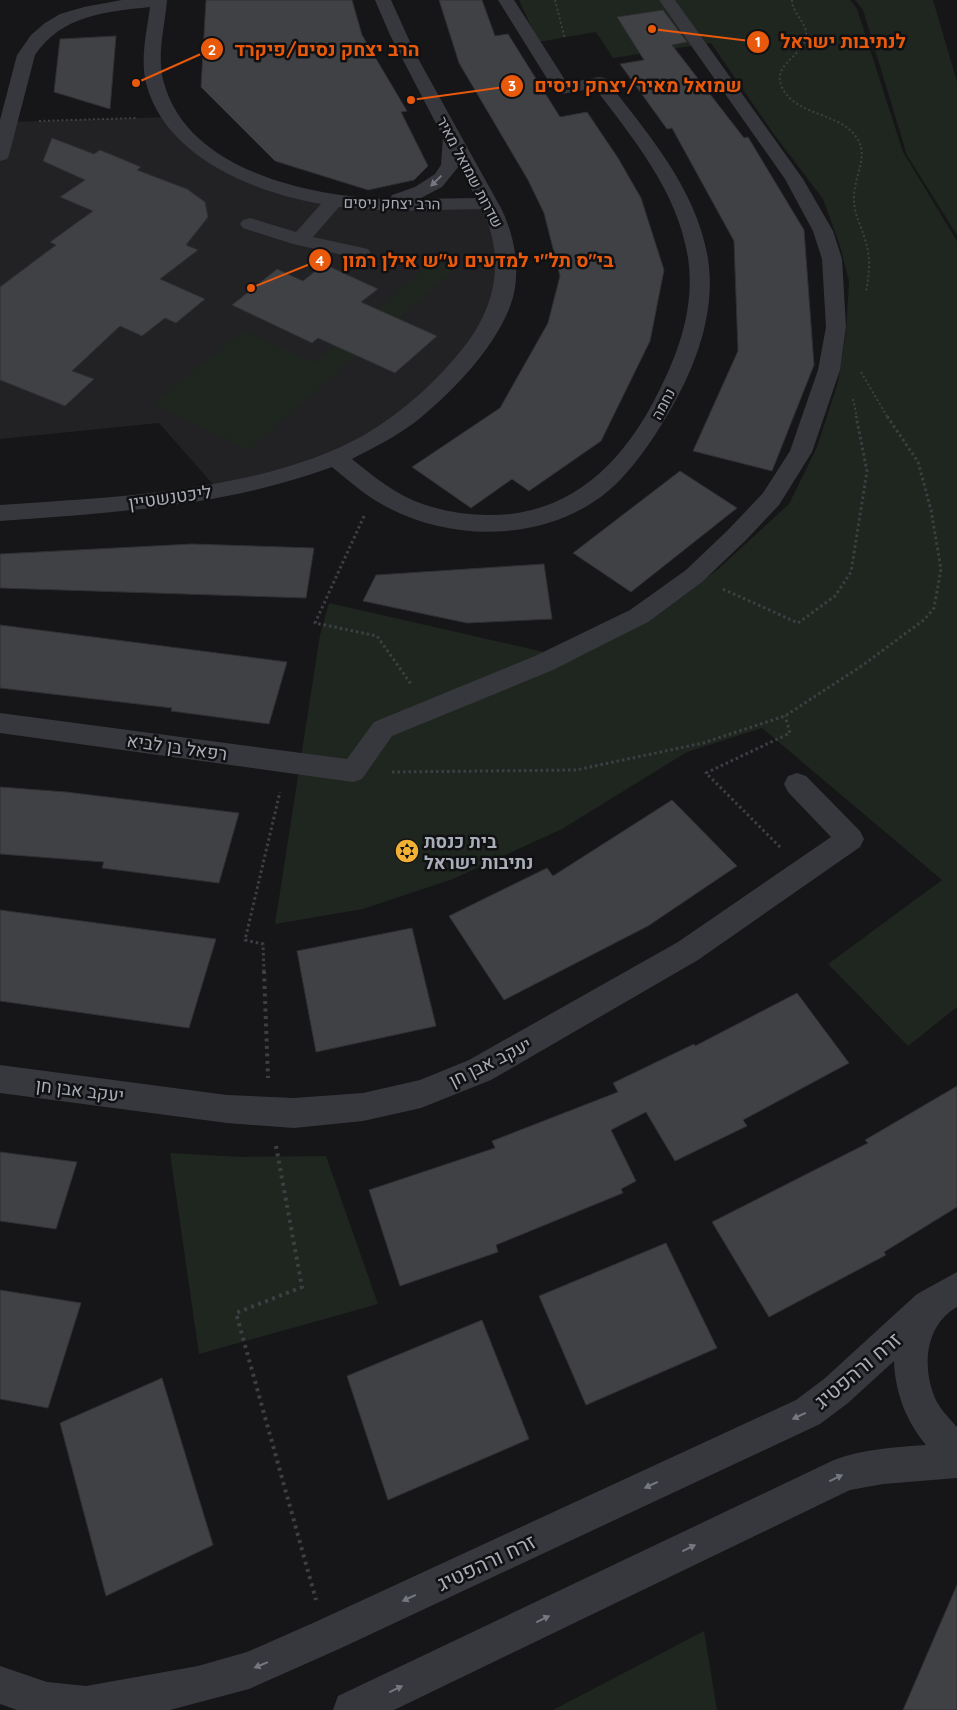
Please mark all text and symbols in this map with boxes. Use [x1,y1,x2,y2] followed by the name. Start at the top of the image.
[745,25,916,59] callout: לנתיבות ישראל
[780,29,906,53] text: לנתיבות ישראל
[199,32,429,66] callout: הרב יצחק נסים/פיקרד
[755,32,761,51] text: 1
[234,37,420,61] text: הרב יצחק נסים/פיקרד
[208,40,216,59] text: 2
[499,69,752,103] callout: שמואל מאיר/יצחק ניסים
[534,73,742,97] text: שמואל מאיר/יצחק ניסים
[508,76,516,95] text: 3
[433,113,507,231] street label: שדרות שמואל מאיר
[430,175,442,187] one-way arrow
[343,193,441,213] street label: הרב יצחק ניסים
[308,243,624,277] callout: בי"ס תל"י למדעים ע"ש אילן רמון
[342,248,614,272] text: בי"ס תל"י למדעים ע"ש אילן רמון
[316,251,325,270] text: 4
[647,385,679,423] street label: נחמה
[127,480,213,514] street label: ליכטנשטיין
[125,729,229,765] street label: רפאל בן לביא
[424,830,533,874] place label: בית כנסת נתיבות ישראל
[394,838,420,864] synagogue icon: בית כנסת נתיבות ישראל
[445,1032,535,1092] street label: יעקב אבן חן
[35,1073,125,1107] street label: יעקב אבן חן
[808,1326,906,1414] street label: זרח ורהפטיג
[792,1412,806,1420] one-way arrow
[829,1474,843,1482] one-way arrow
[644,1481,658,1489] one-way arrow
[433,1528,539,1596] street label: זרח ורהפטיג
[682,1544,696,1552] one-way arrow
[402,1594,416,1602] one-way arrow
[536,1614,550,1622] one-way arrow
[254,1661,268,1669] one-way arrow
[389,1685,403,1693] one-way arrow

